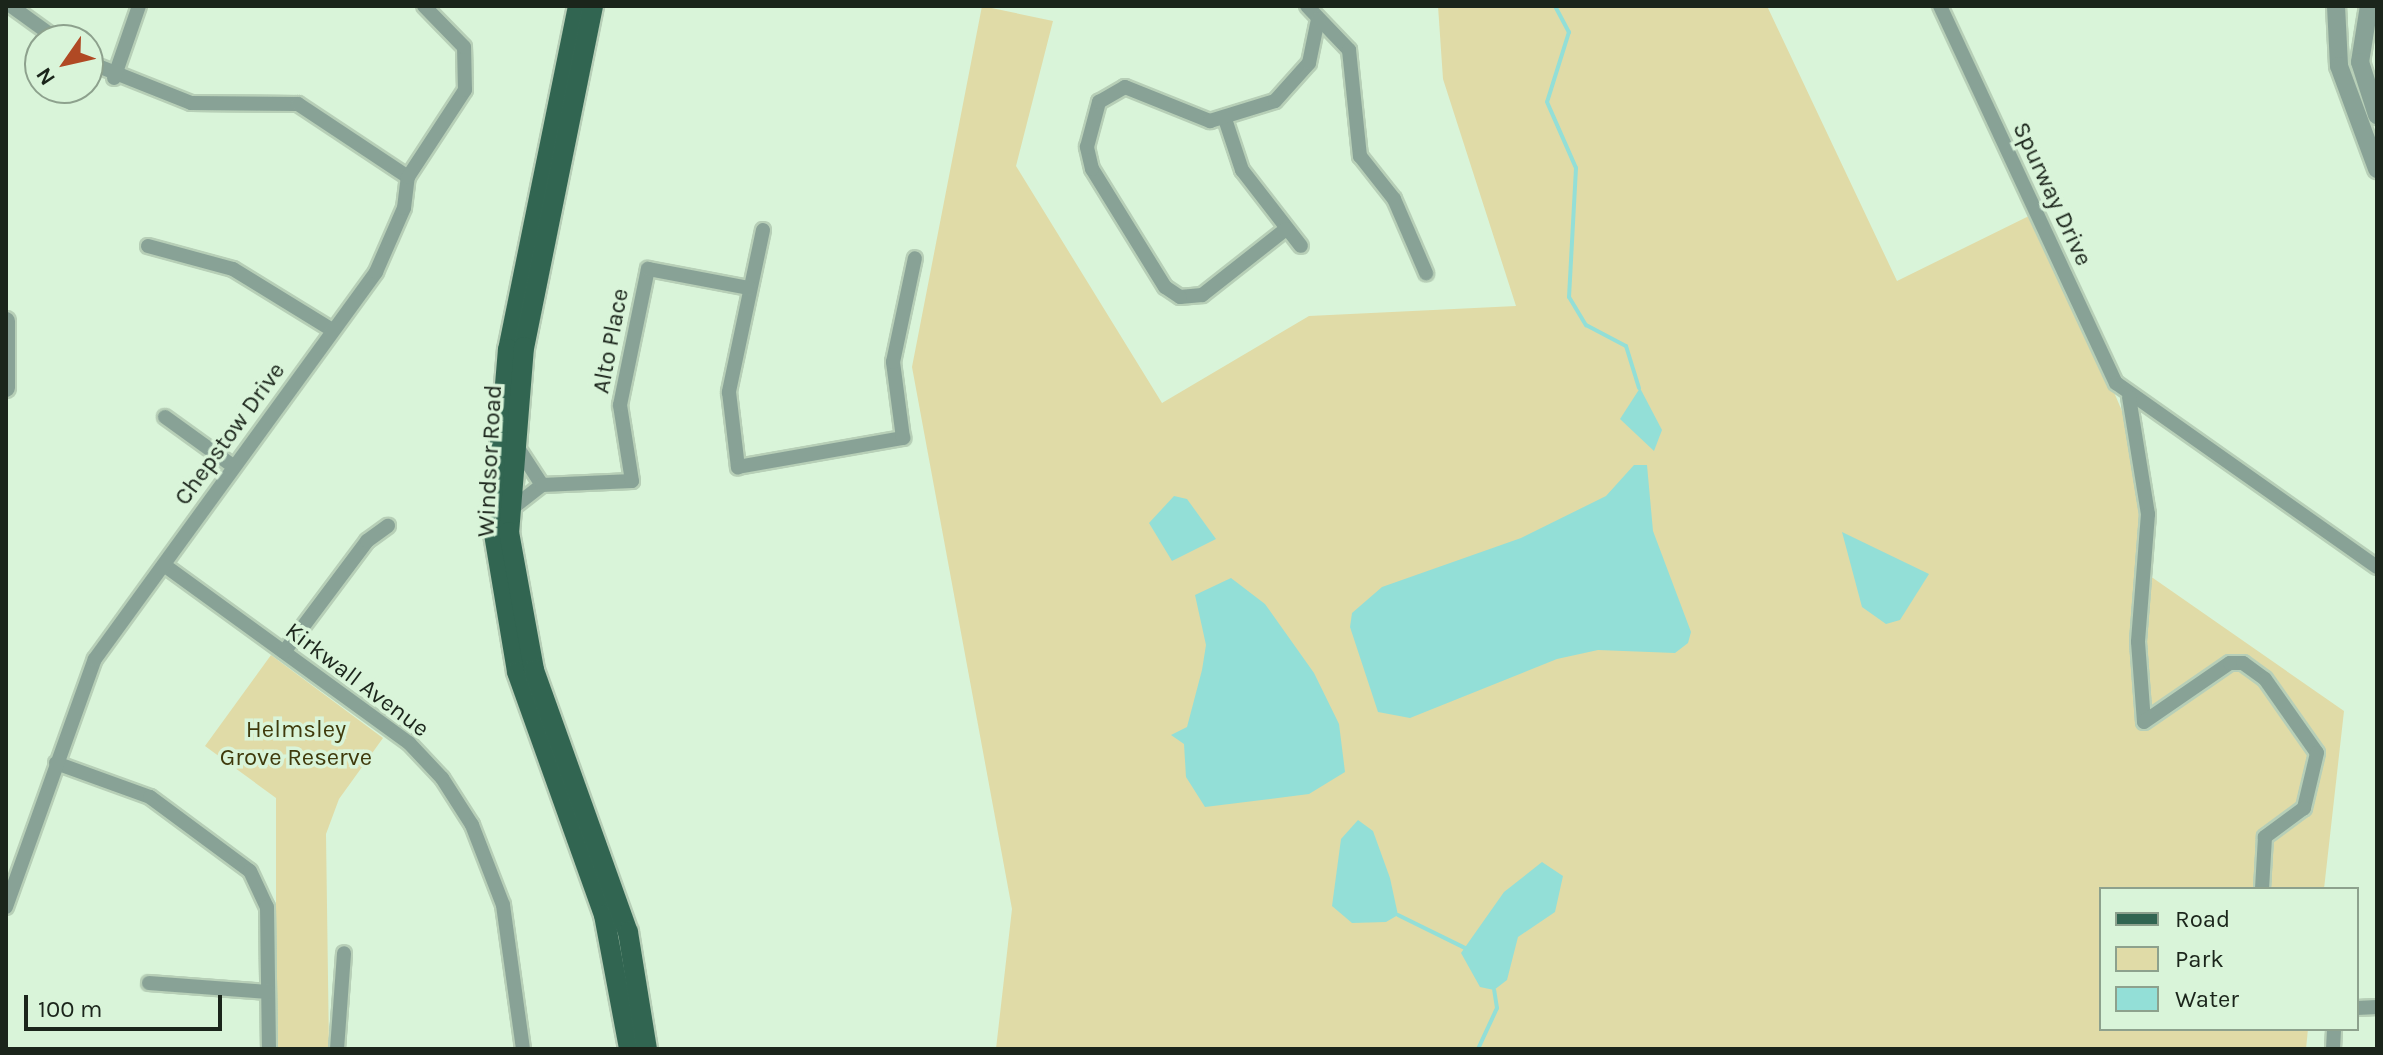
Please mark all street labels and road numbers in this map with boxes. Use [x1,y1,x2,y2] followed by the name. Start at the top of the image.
[2006,118,2098,270] street label: Spurway Drive
[587,286,635,396] street label: Alto Place
[169,357,291,511] street label: Chepstow Drive
[472,384,508,538] street label: Windsor Road
[279,617,435,743] street label: Kirkwall Avenue

